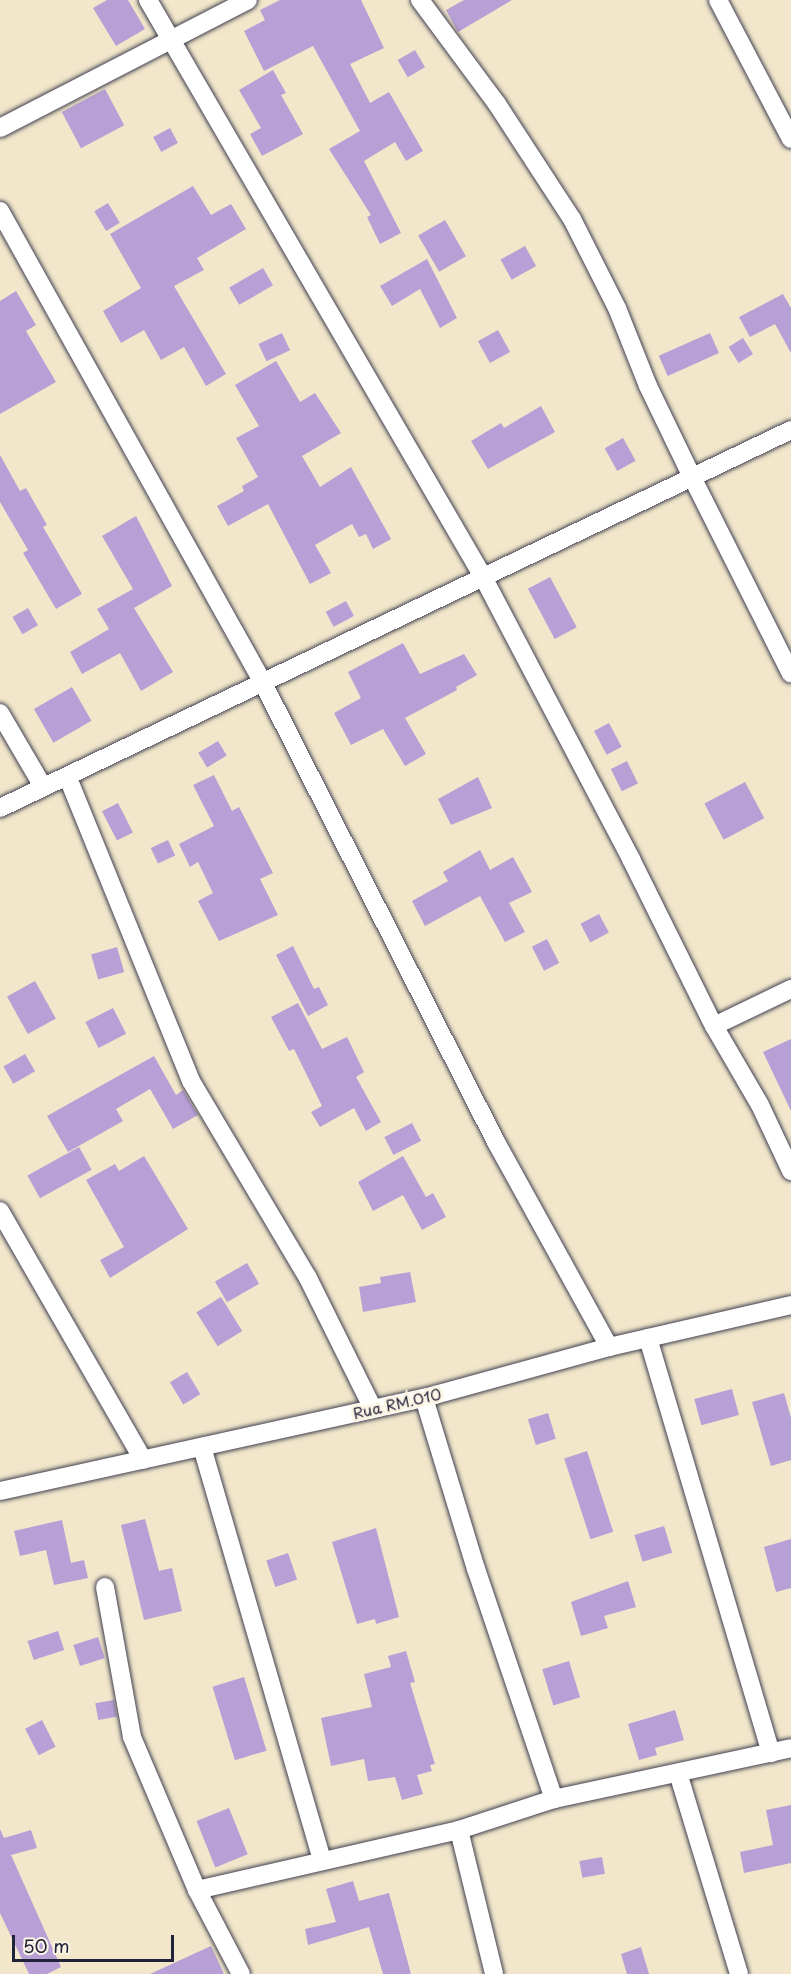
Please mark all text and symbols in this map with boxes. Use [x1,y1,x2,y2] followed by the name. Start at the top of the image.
[351,1384,443,1422] street label: Rua RM.010
[15,1923,177,1961] scale bar
[23,1932,70,1959] text: 50 m

